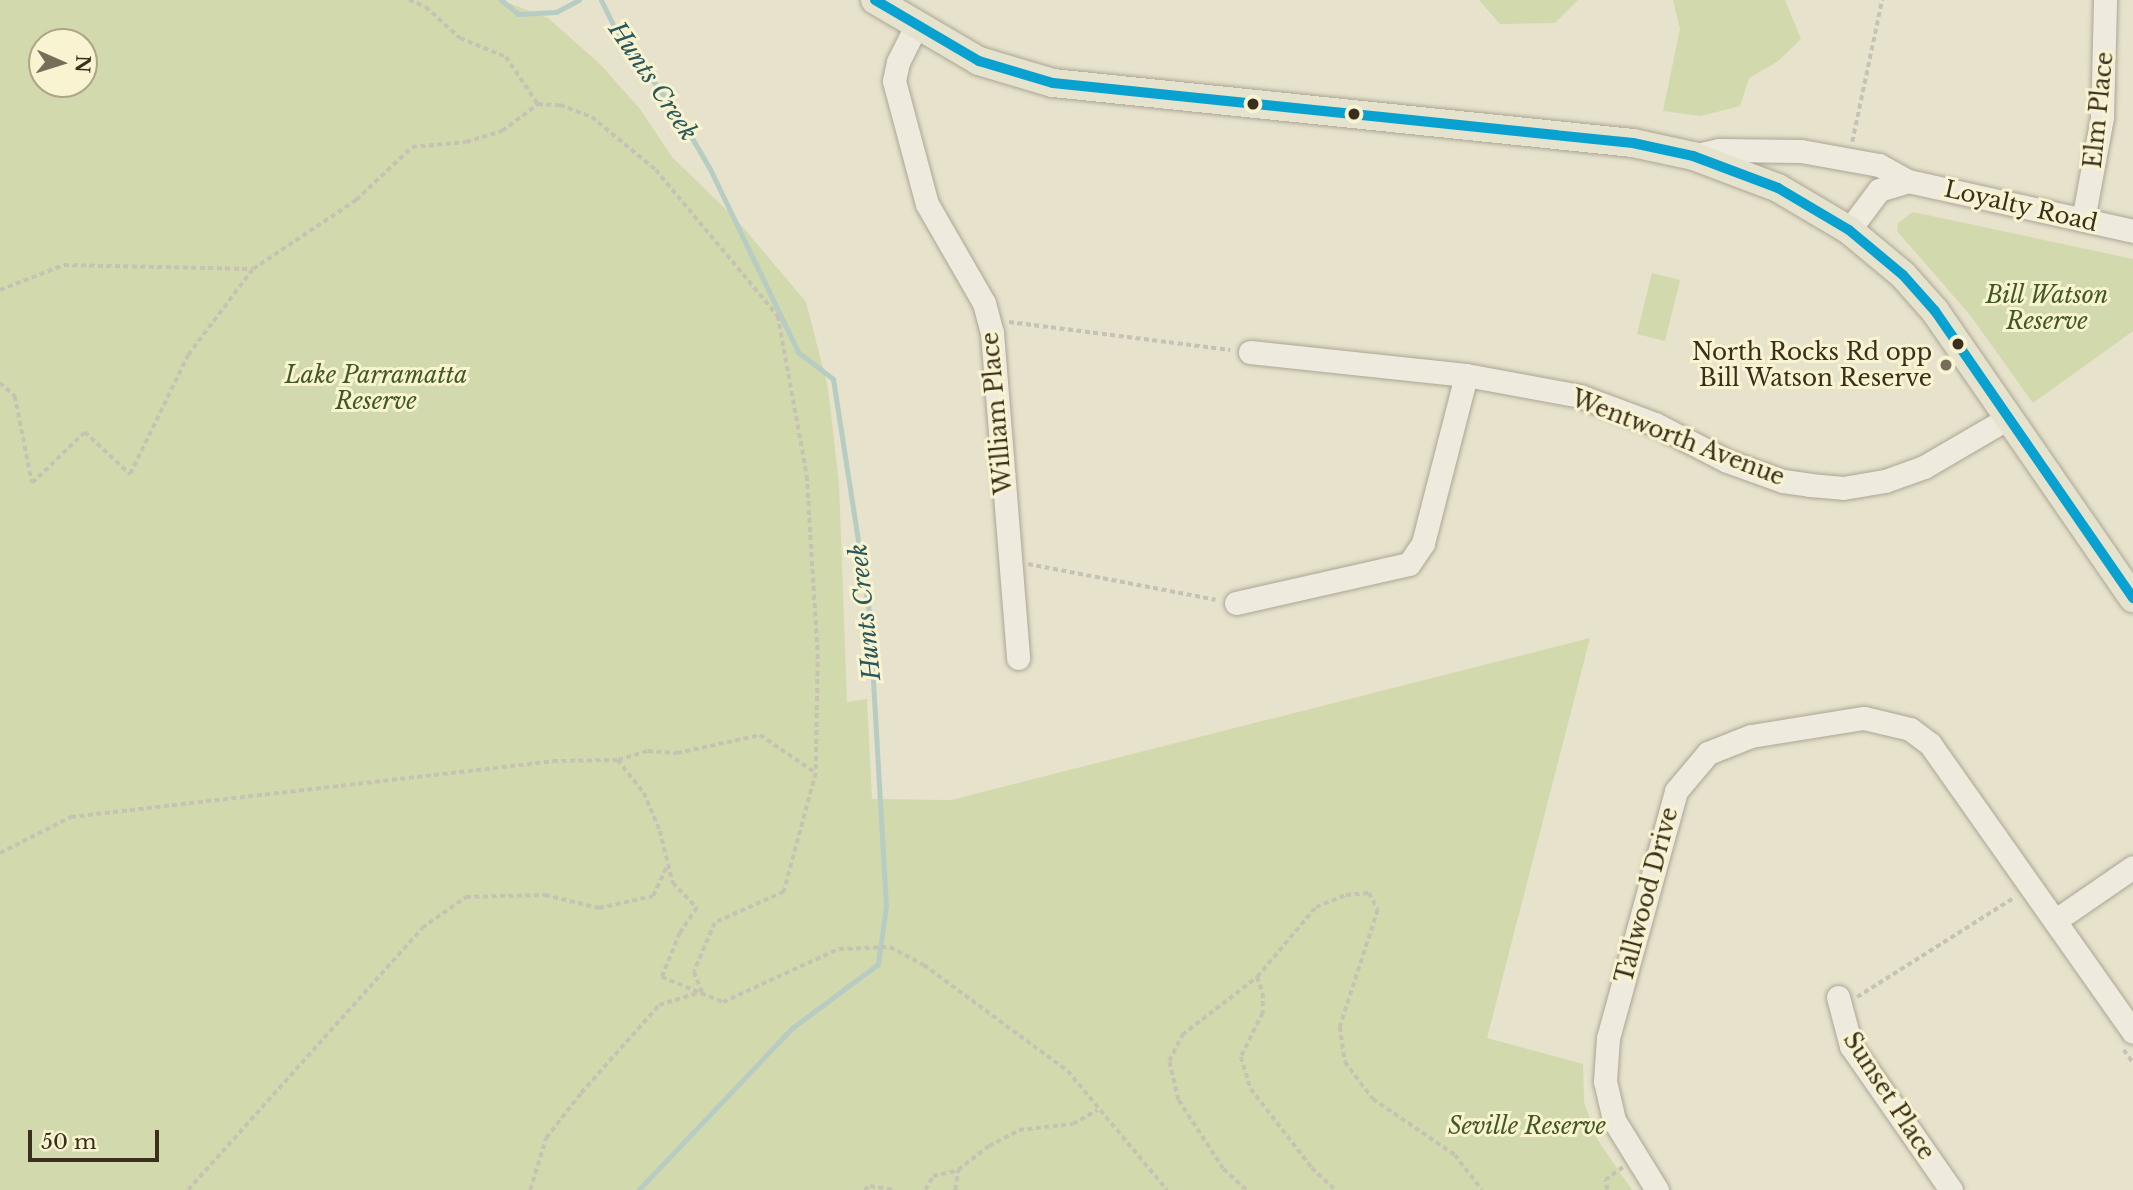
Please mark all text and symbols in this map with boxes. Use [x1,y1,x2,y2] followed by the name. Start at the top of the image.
[603,16,703,146] water label: Hunts Creek
[28,28,98,98] north arrow
[2079,50,2119,170] street label: Elm Place
[71,54,94,74] text: N
[1246,97,1260,111] unlabelled marker
[1347,107,1361,121] unlabelled marker
[1941,175,2101,237] street label: Loyalty Road
[1985,281,2109,335] park label: Bill Watson Reserve
[976,331,1018,495] street label: William Place
[1951,337,1965,351] unlabelled marker
[1692,338,1932,392] place label: North Rocks Rd opp Bill Watson Reserve
[1938,357,1954,373] marker: North Rocks Rd opp Bill Watson Reserve
[285,361,467,415] park label: Lake Parramatta Reserve
[1567,384,1789,492] street label: Wentworth Avenue
[844,542,886,682] water label: Hunts Creek
[1610,804,1684,986] street label: Tallwood Drive
[1838,1027,1940,1165] street label: Sunset Place
[1448,1112,1606,1140] park label: Seville Reserve
[32,1116,163,1160] scale bar
[41,1129,96,1155] text: 50 m

